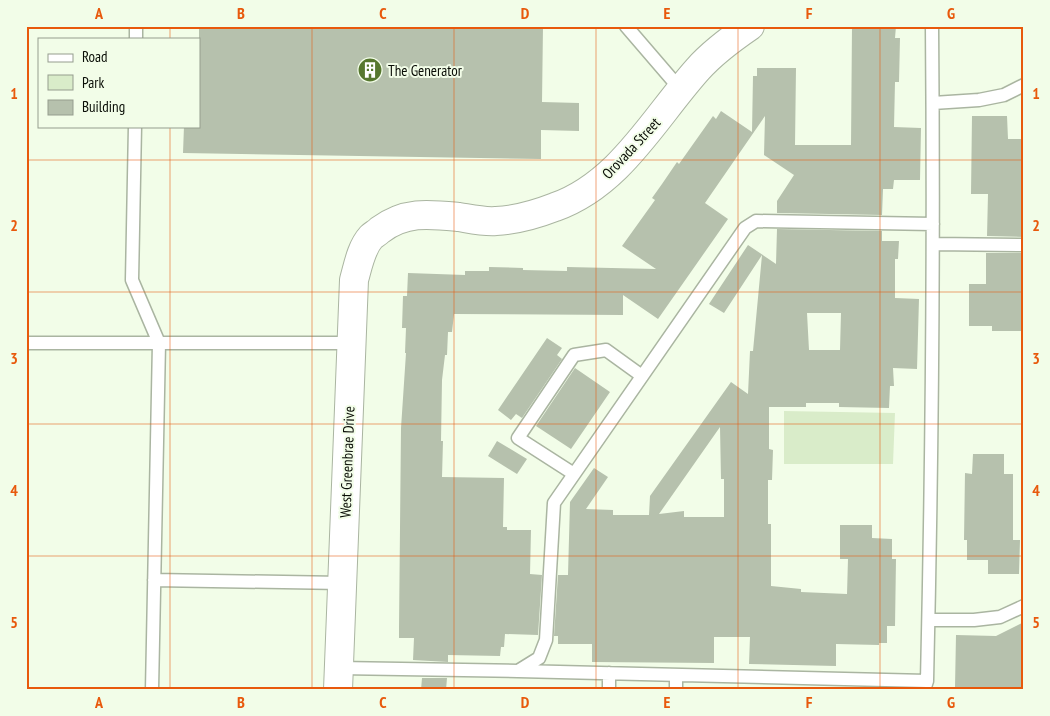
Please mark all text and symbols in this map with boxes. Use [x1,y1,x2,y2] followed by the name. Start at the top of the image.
[94,3,104,23] text: A
[237,3,245,23] text: B
[379,3,387,23] text: C
[521,3,530,23] text: D
[664,3,671,23] text: E
[806,3,813,23] text: F
[947,3,955,23] text: G
[38,38,200,128] legend
[82,47,108,66] text: Road
[357,57,383,83] building icon: The Generator
[388,61,463,80] place label: The Generator
[82,73,104,92] text: Park
[10,83,18,103] text: 1
[1032,83,1040,103] text: 1
[82,97,125,116] text: Building
[598,113,664,183] street label: Orovada Street
[10,215,18,235] text: 2
[1032,215,1040,235] text: 2
[10,348,18,368] text: 3
[1032,348,1040,368] text: 3
[336,406,358,518] street label: West Greenbrae Drive
[10,480,18,500] text: 4
[1032,480,1040,500] text: 4
[10,612,18,632] text: 5
[1032,612,1040,632] text: 5
[94,692,104,712] text: A
[237,692,245,712] text: B
[379,692,387,712] text: C
[521,692,530,712] text: D
[664,692,671,712] text: E
[806,692,813,712] text: F
[947,692,955,712] text: G

